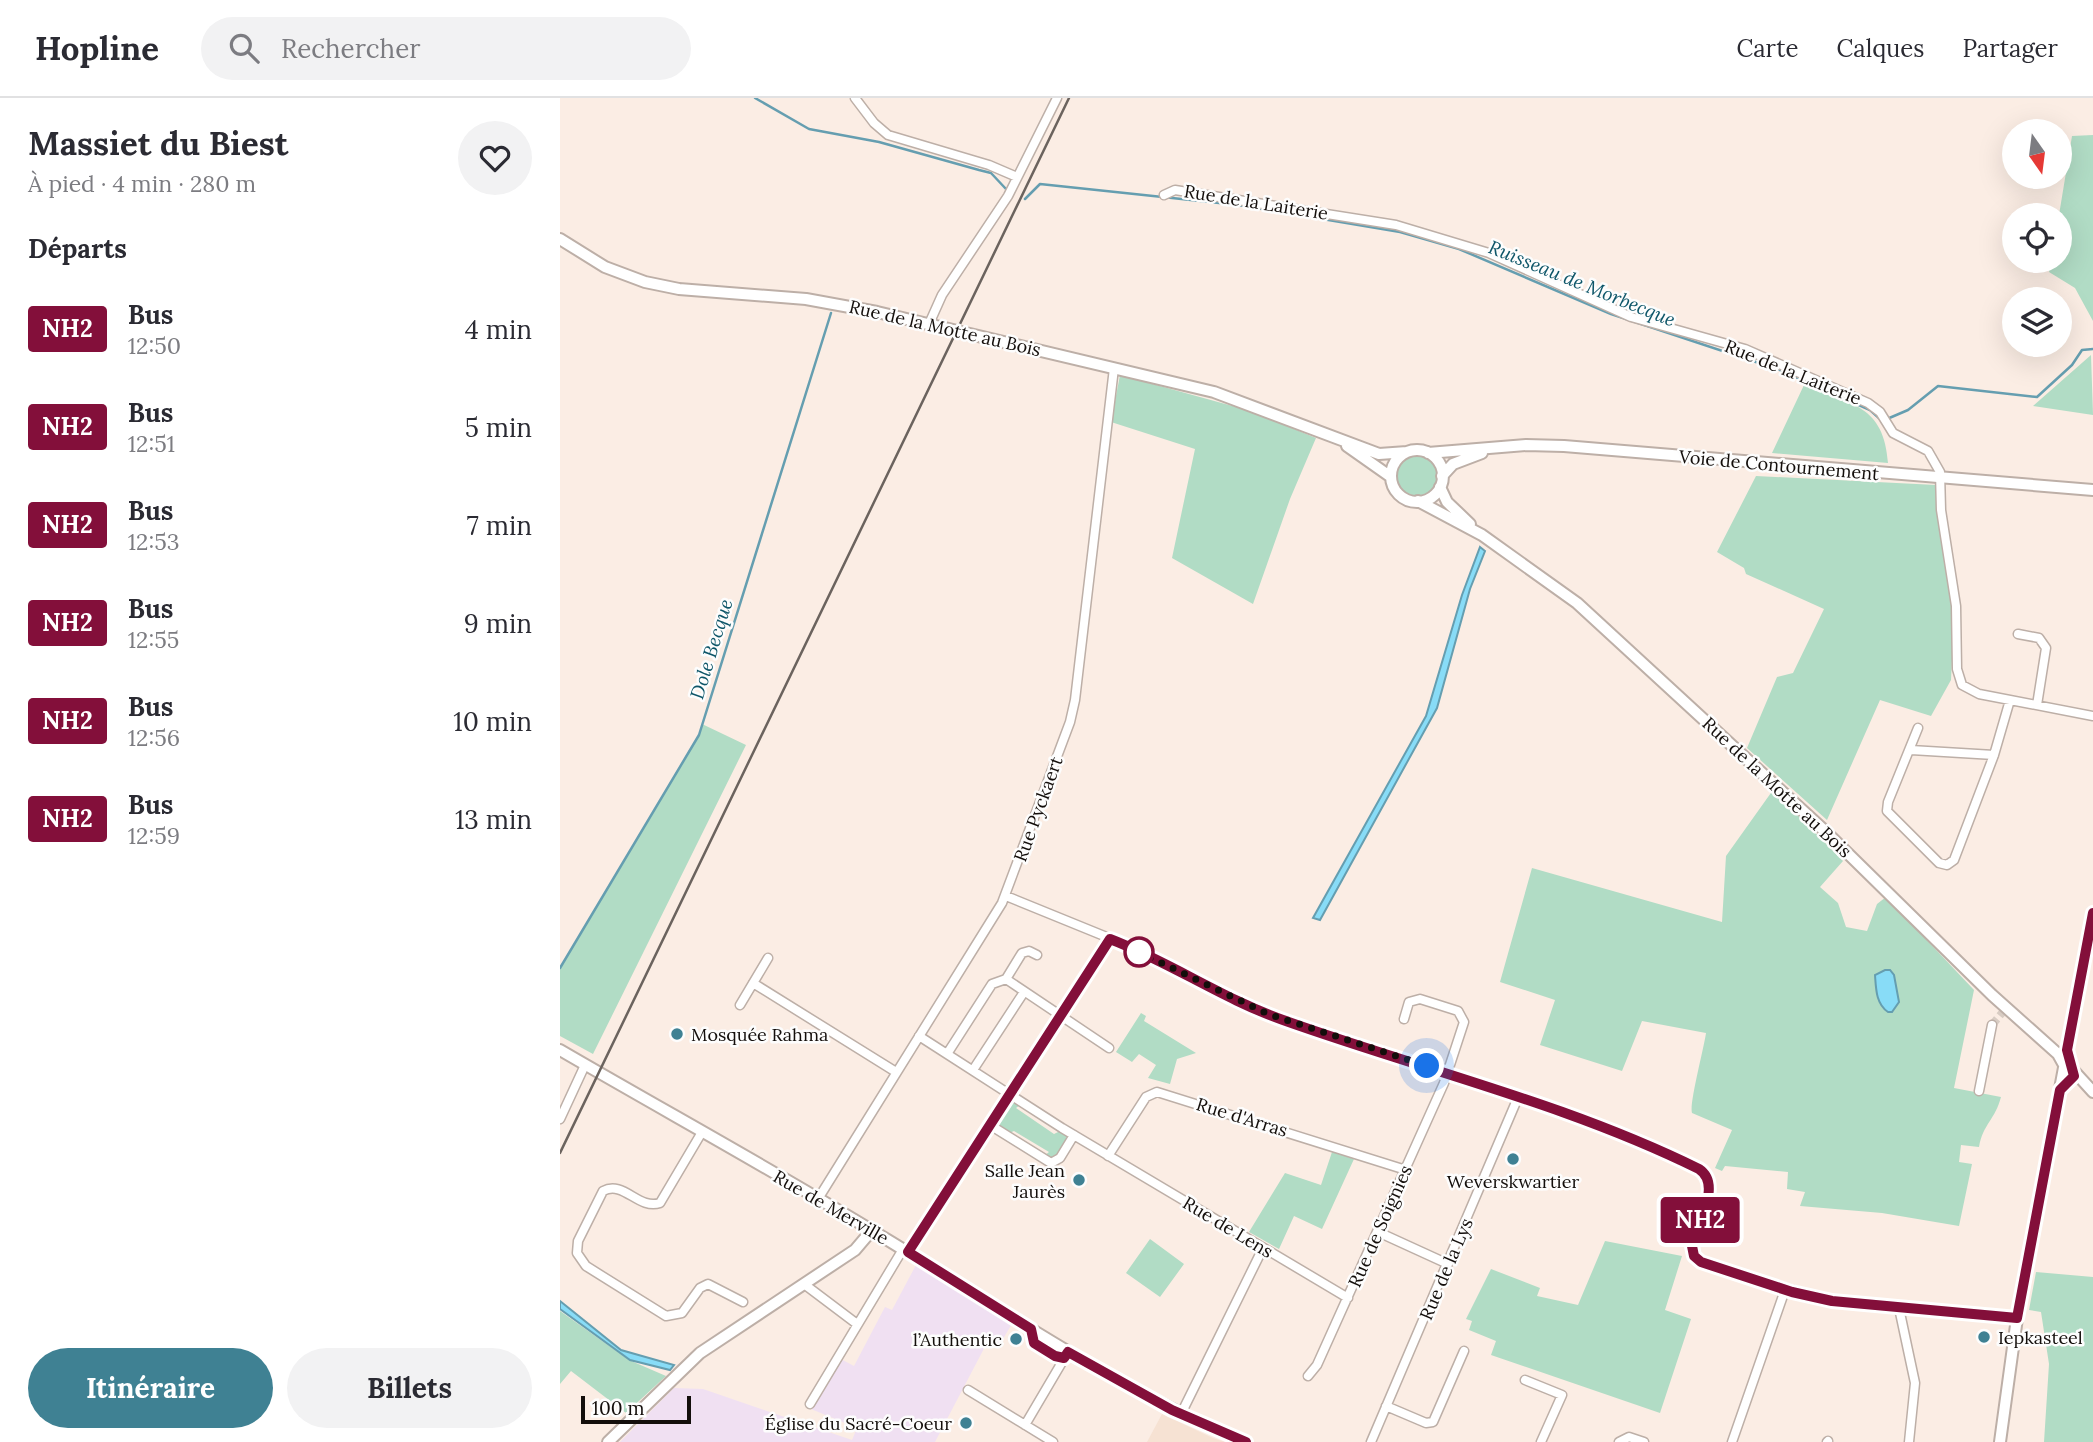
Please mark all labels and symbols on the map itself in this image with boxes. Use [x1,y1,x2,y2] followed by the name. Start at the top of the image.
[2002,119,2072,189] north arrow
[1182,179,1330,225] street label: Rue de la Laiterie
[1485,235,1679,331] water label: Ruisseau de Morbecque
[847,295,1043,361] street label: Rue de la Motte au Bois
[1721,334,1865,410] street label: Rue de la Laiterie
[1677,445,1880,485] street label: Voie de Contournement
[684,596,738,702] water label: Dole Becque
[1697,712,1857,862] street label: Rue de la Motte au Bois
[1008,753,1068,865] street label: Rue Pyckaert
[1124,937,1154,967] unlabelled marker
[691,1023,828,1046] place label: Mosquée Rahma
[669,1026,685,1042] marker: Mosquée Rahma
[1409,1048,1444,1083] your location
[1193,1092,1291,1142] street label: Rue d'Arras
[1505,1151,1521,1167] marker: Weverskwartier
[985,1159,1065,1203] place label: Salle Jean Jaurès
[1343,1161,1417,1291] street label: Rue de Soignies
[769,1165,893,1249] street label: Rue de Merville
[1447,1170,1579,1193] place label: Weverskwartier
[1071,1172,1087,1188] marker: Salle Jean Jaurès
[1179,1191,1277,1263] street label: Rue de Lens
[1660,1197,1740,1243] line badge: NH2
[1414,1215,1478,1323] street label: Rue de la Lys
[1998,1326,2083,1349] place label: Iepkasteel
[913,1328,1002,1351] place label: l’Authentic
[1976,1329,1992,1345] marker: Iepkasteel
[1008,1331,1024,1347] marker: l’Authentic
[581,1393,691,1425] scale bar
[765,1412,952,1435] place label: Église du Sacré-Coeur
[958,1415,974,1431] marker: Église du Sacré-Coeur

